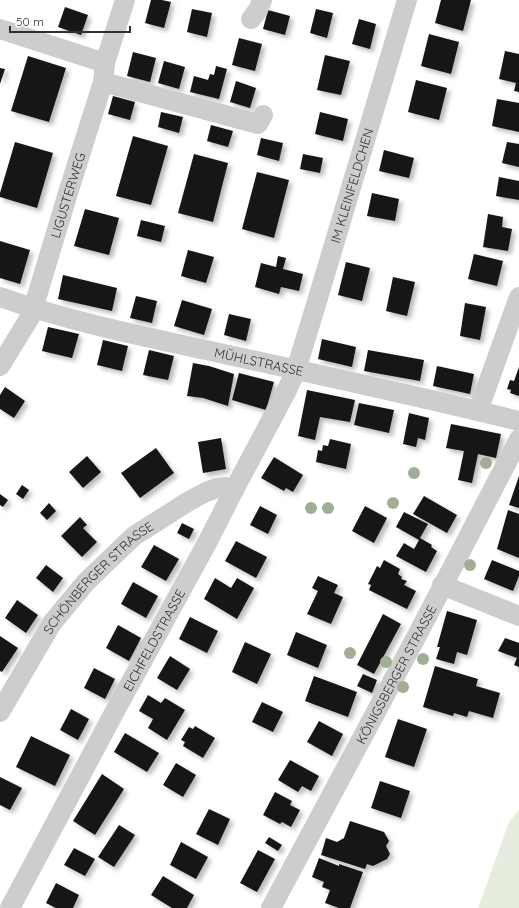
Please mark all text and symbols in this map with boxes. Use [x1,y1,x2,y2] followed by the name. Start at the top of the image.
[10,8,130,34] scale bar
[16,14,44,29] text: 50 m
[327,126,376,245] street label: IM KLEINFELDCHEN
[47,150,88,240] street label: LIGUSTERWEG
[213,344,305,379] street label: MÜHLSTRASSE
[39,518,156,637] street label: SCHÖNBERGER STRASSE
[119,586,188,694] street label: EICHFELDSTRASSE
[352,602,440,747] street label: KÖNIGSBERGER STRASSE

